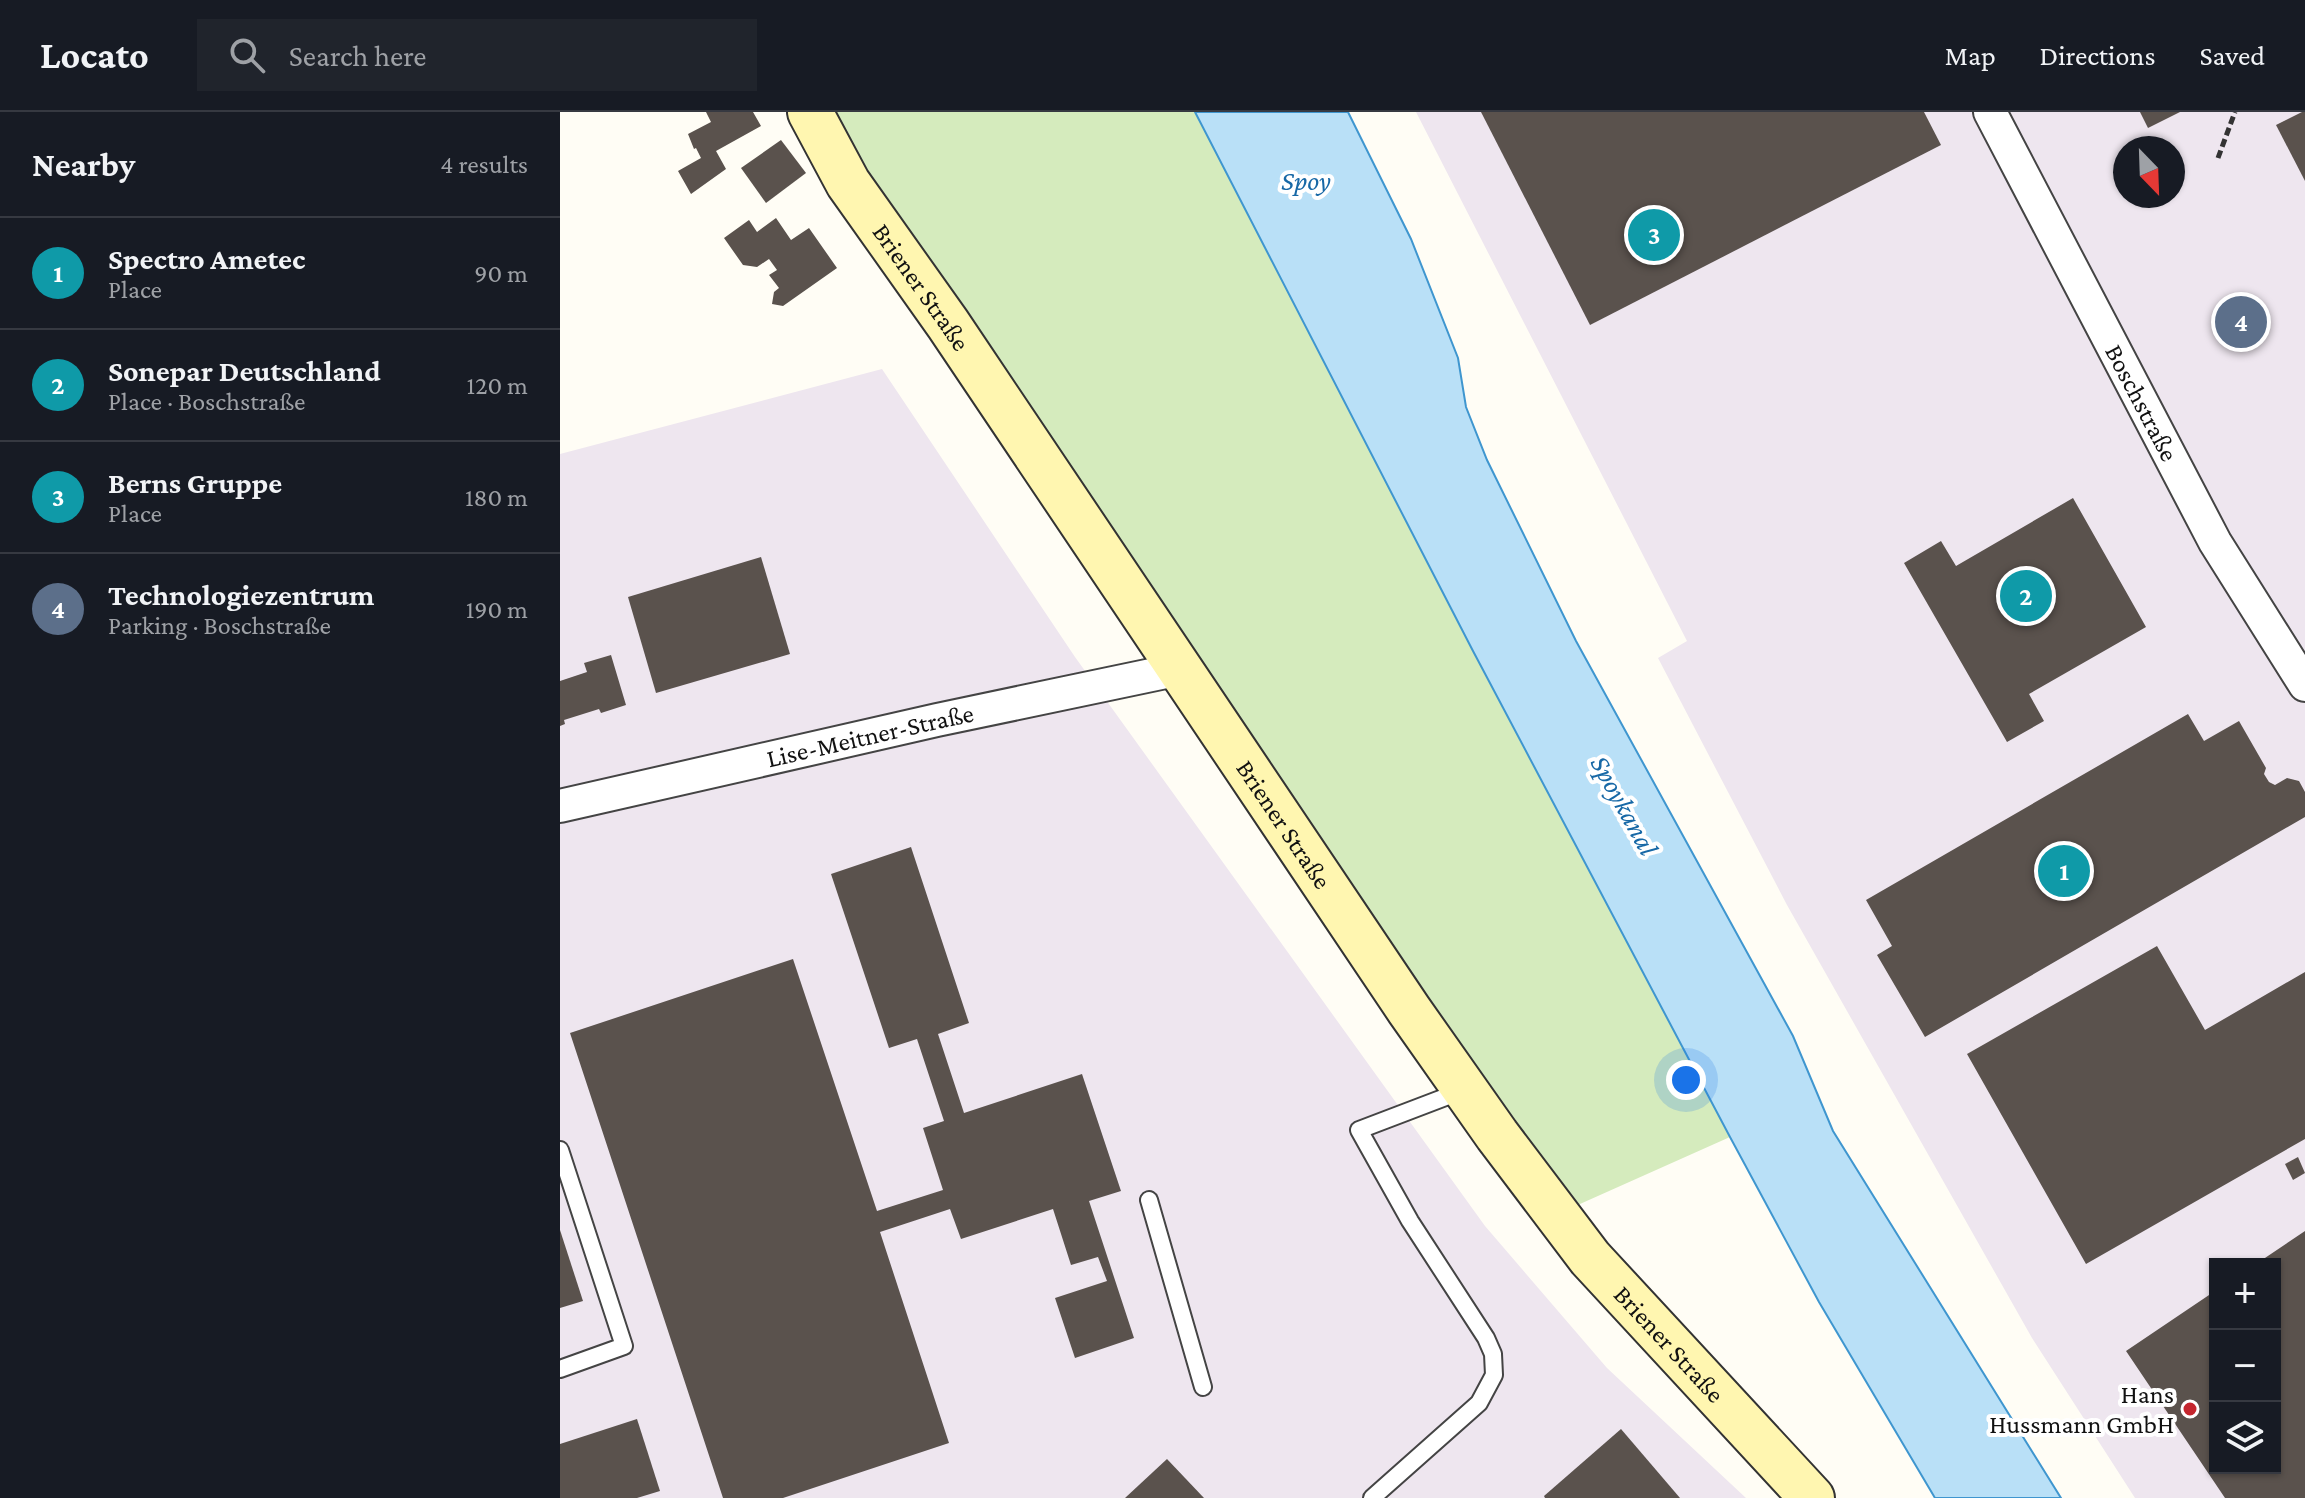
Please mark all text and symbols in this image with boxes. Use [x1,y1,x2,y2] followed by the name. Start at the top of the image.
[197,19,757,91] search box
[225,33,269,77] icon: search
[40,34,149,76] text: Locato
[289,39,427,72] text: Search here
[1945,40,1996,71] text: Map
[2040,40,2155,71] text: Directions
[2199,40,2265,71] text: Saved
[2113,136,2185,208] north arrow
[32,146,135,183] text: Nearby
[440,150,528,179] text: 4 results
[1281,165,1331,196] water label: Spoy
[1628,205,1680,265] pin: 3
[866,218,976,356] street label: Briener Straße
[108,242,305,275] text: Spectro Ametec
[53,259,63,288] text: 1
[474,259,528,288] text: 90 m
[108,275,162,304] text: Place
[2215,292,2267,352] pin: 4
[2099,340,2184,466] street label: Boschstraße
[108,354,381,387] text: Sonepar Deutschland
[51,371,65,400] text: 2
[467,371,528,400] text: 120 m
[108,387,305,416] text: Place · Boschstraße
[108,466,282,499] text: Berns Gruppe
[52,483,64,512] text: 3
[465,483,528,512] text: 180 m
[108,499,162,528] text: Place
[2000,566,2052,626] pin: 2
[108,578,374,611] text: Technologiezentrum
[51,595,65,624] text: 4
[466,595,528,624] text: 190 m
[108,611,331,640] text: Parking · Boschstraße
[764,699,976,773] street label: Lise-Meitner-Straße
[1584,750,1665,862] water label: Spoykanal
[1230,755,1337,894] street label: Briener Straße
[2038,841,2090,901] pin: 1
[1666,1060,1706,1100] your location
[2209,1258,2281,1474] map controls
[2209,1258,2281,1330] button: +
[1608,1280,1730,1409] street label: Briener Straße
[2209,1330,2281,1402] button: −
[1989,1380,2174,1439] place label: Hans Hussmann GmbH
[2181,1400,2199,1418] marker: Hans Hussmann GmbH
[2209,1402,2281,1474] button: layers

